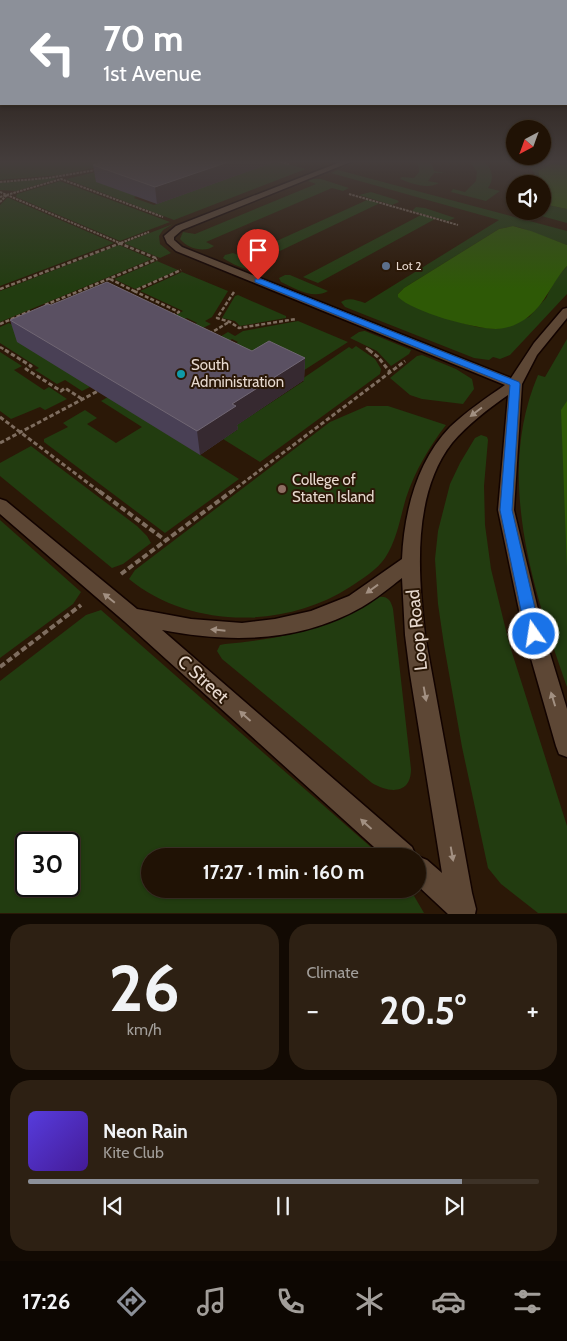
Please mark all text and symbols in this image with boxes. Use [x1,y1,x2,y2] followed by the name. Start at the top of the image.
[103,17,184,60] text: 70 m
[20,20,85,85] icon: left
[103,60,201,87] text: 1st Avenue
[506,120,551,165] north arrow
[506,120,551,220] map controls
[506,175,551,220] button: sound
[237,229,279,280] pin
[244,236,272,264] icon: arrive
[396,258,421,273] place label: Lot 2
[380,260,392,272] marker: Lot 2
[191,356,284,391] place label: South Administration
[175,368,187,380] marker: South Administration
[469,407,483,417] one-way arrow
[292,471,374,506] place label: College of Staten Island
[276,483,288,495] marker: College of Staten Island
[365,584,379,594] one-way arrow
[402,588,432,672] street label: Loop Road
[103,592,116,603] one-way arrow
[507,607,559,659] position arrow
[210,626,226,634] one-way arrow
[173,650,233,708] street label: C Street
[421,686,429,702] one-way arrow
[549,692,557,707] one-way arrow
[239,710,251,722] one-way arrow
[361,818,373,830] one-way arrow
[15,832,80,897] speed limit sign: 30
[448,847,456,863] one-way arrow
[203,861,364,884] text: 17:27 · 1 min · 160 m
[109,948,180,1027] text: 26
[307,963,359,982] text: Climate
[380,987,466,1034] text: 20.5°
[307,993,319,1027] text: −
[527,993,539,1027] text: +
[127,1020,162,1039] text: km/h
[103,1120,188,1143] text: Neon Rain
[103,1143,164,1162] text: Kite Club
[99,1192,127,1220] icon: previous
[269,1192,297,1220] icon: pause
[440,1192,468,1220] icon: next
[114,1284,149,1319] icon: directions
[194,1284,229,1319] icon: music
[273,1284,308,1319] icon: phone
[352,1284,387,1319] icon: climate
[431,1284,466,1319] icon: car
[510,1284,545,1319] icon: filters
[22,1288,70,1315] text: 17:26

